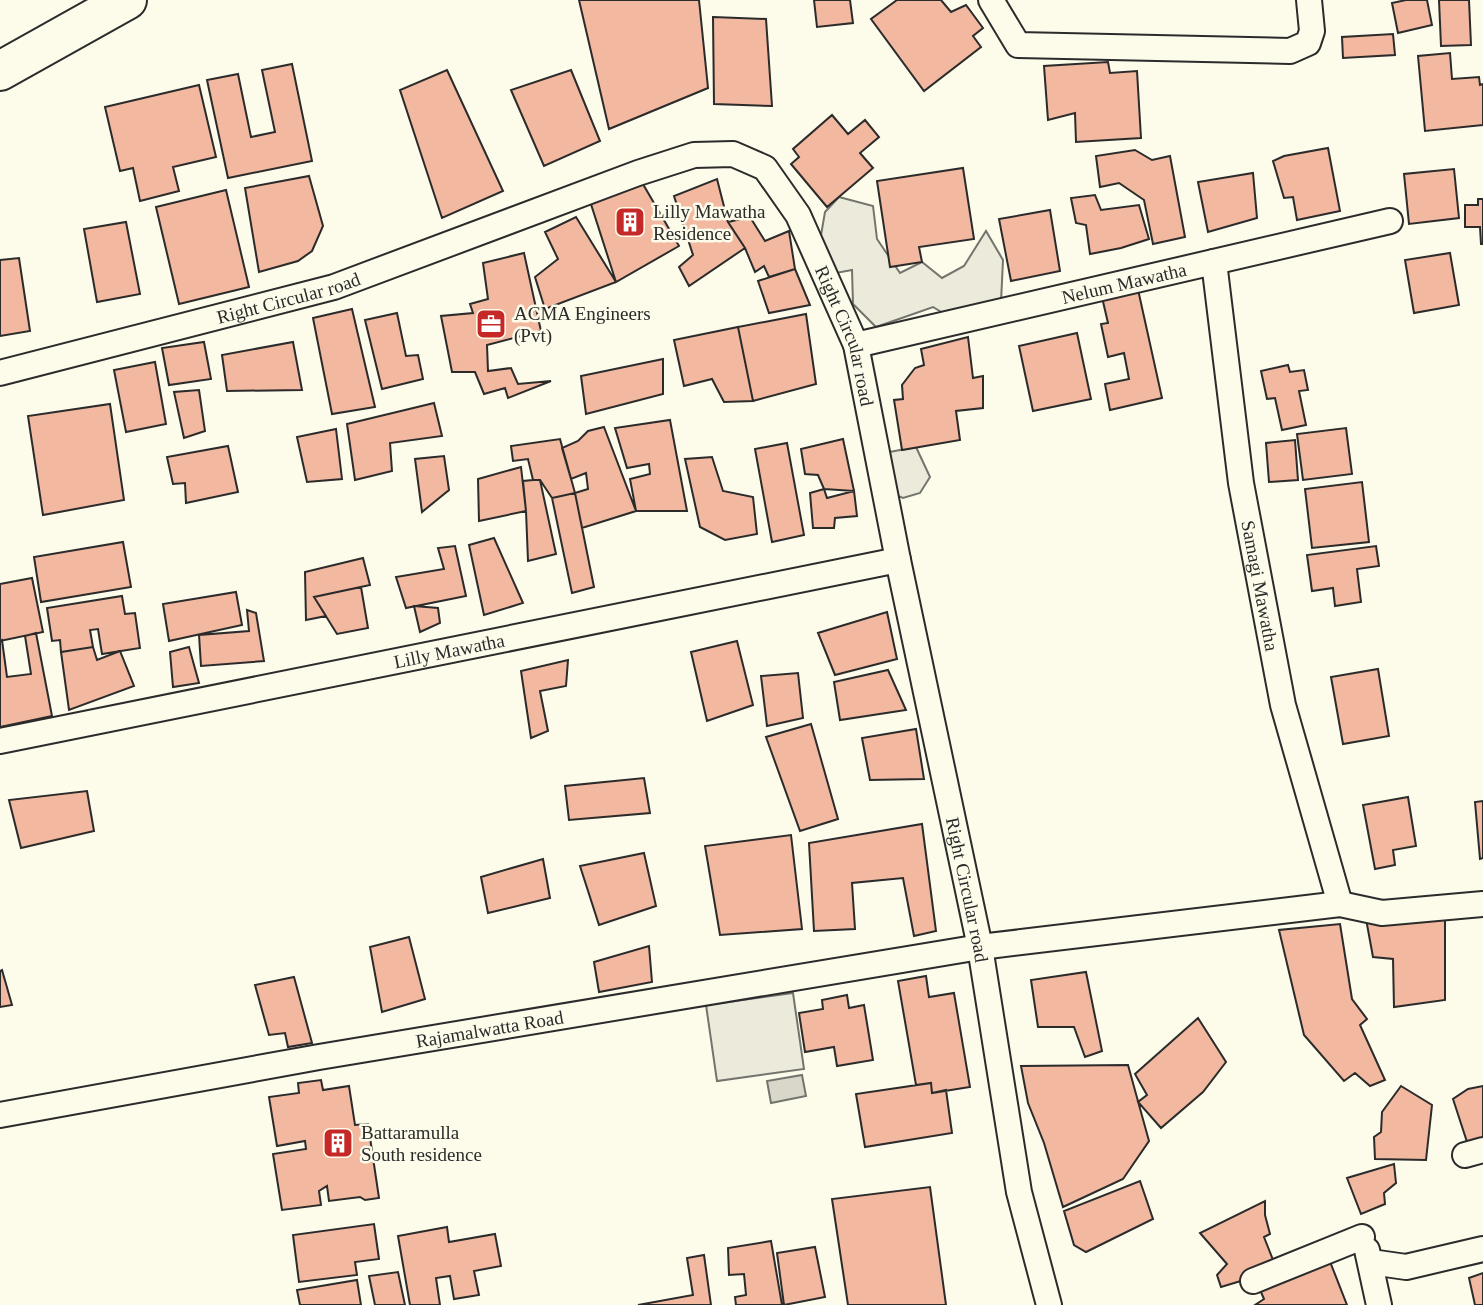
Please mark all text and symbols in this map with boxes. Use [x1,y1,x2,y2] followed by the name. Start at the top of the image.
[653,201,766,244] place label: Lilly Mawatha Residence
[613,205,647,239] building icon: Lilly Mawatha Residence
[1060,258,1189,307] street label: Nelum Mawatha
[811,262,878,408] street label: Right Circular road
[214,268,363,327] street label: Right Circular road
[514,303,651,347] place label: ACMA Engineers (Pvt)
[474,307,508,341] office icon: ACMA Engineers (Pvt)
[1238,518,1283,653] street label: Samagi Mawatha
[392,629,507,672] street label: Lilly Mawatha
[942,815,993,964] street label: Right Circular road
[414,1006,565,1051] street label: Rajamalwatta Road
[361,1122,482,1165] place label: Battaramulla South residence
[321,1126,355,1160] building icon: Battaramulla South residence

